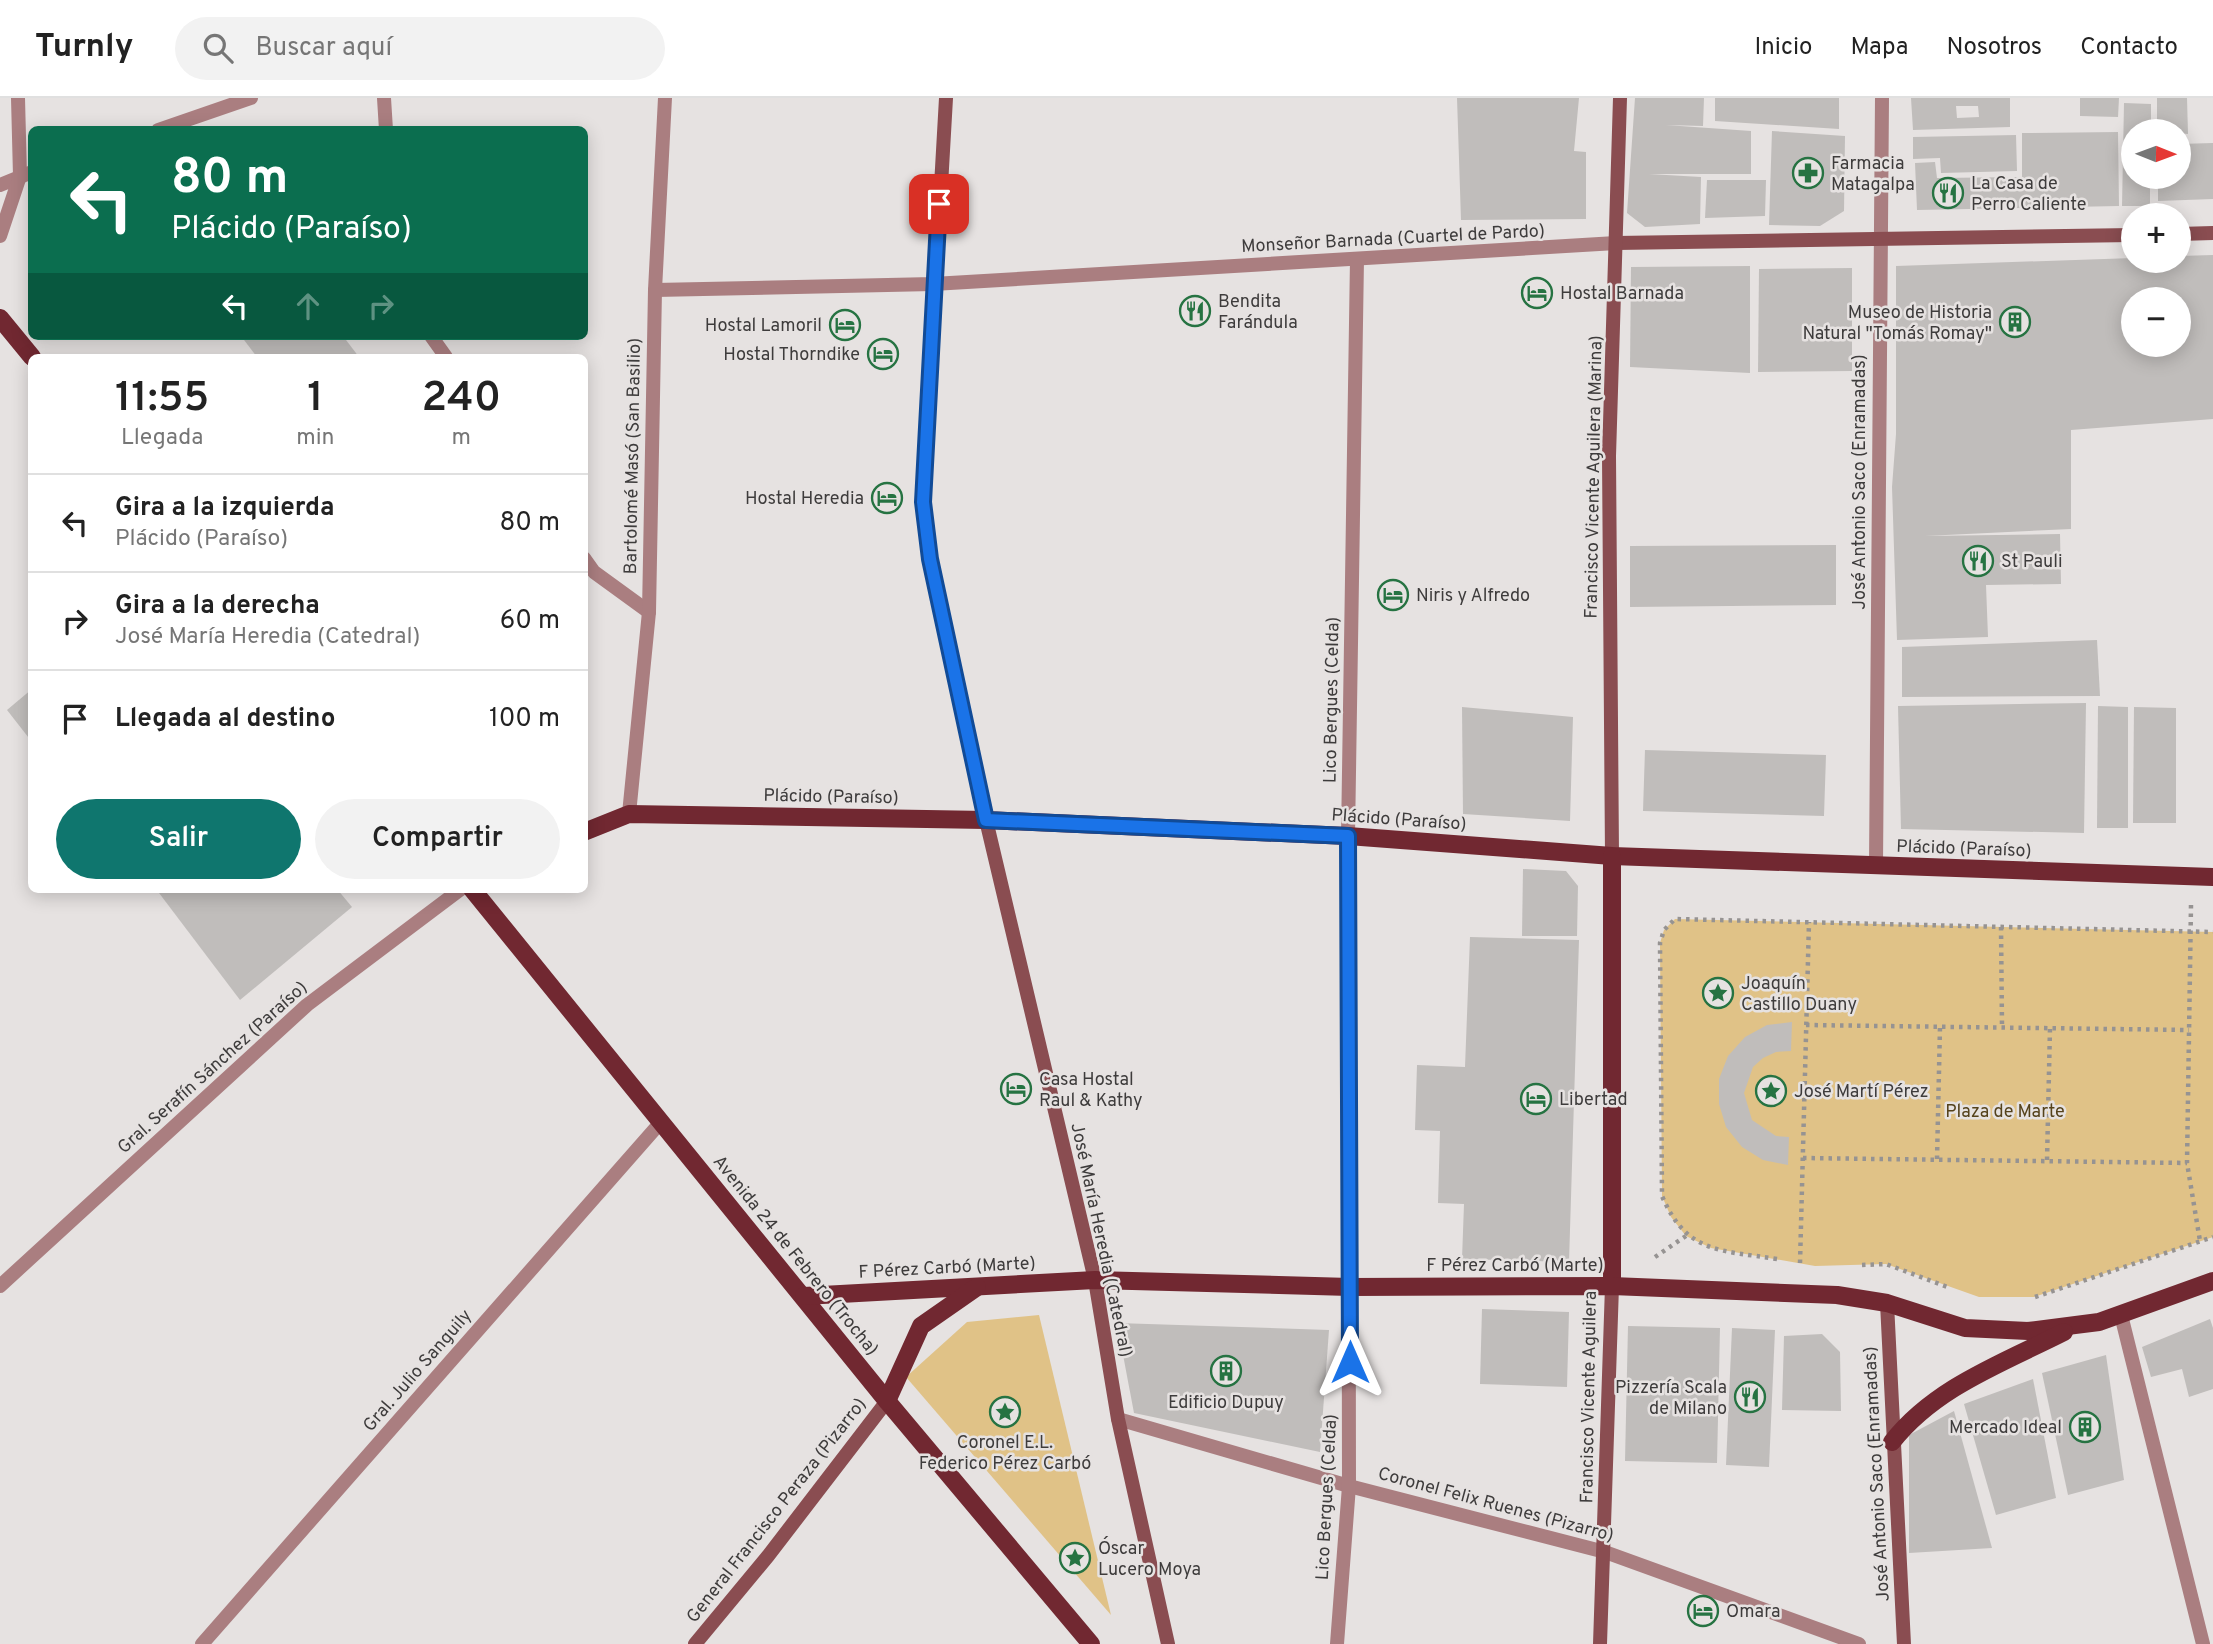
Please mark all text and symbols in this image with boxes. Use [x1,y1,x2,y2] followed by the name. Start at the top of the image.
[175,17,665,80] search box
[35,27,133,69] text: Turnly
[199,29,237,67] icon: search
[255,32,392,65] text: Buscar aquí
[1755,33,1812,63] text: Inicio
[1850,33,1909,63] text: Mapa
[1947,33,2042,63] text: Nosotros
[2080,33,2178,63] text: Contacto
[2121,119,2191,189] north arrow
[2121,119,2191,357] map controls
[171,149,288,211] text: 80 m
[1831,153,1915,197] place label: Farmacia Matagalpa
[56,154,147,245] icon: left
[1791,156,1825,190] pharmacy icon: Farmacia Matagalpa
[1971,173,2086,217] place label: La Casa de Perro Caliente
[909,174,969,234] pin
[1931,176,1965,210] restaurant icon: La Casa de Perro Caliente
[920,185,958,223] icon: arrive
[2121,203,2191,273] button: +
[171,210,412,250] text: Plácido (Paraíso)
[1241,220,1546,259] street label: Monseñor Barnada (Cuartel de Pardo)
[1520,276,1554,310] hotel icon: Hostal Barnada
[1560,283,1684,306] place label: Hostal Barnada
[216,287,254,325] icon: left
[289,287,327,325] icon: ahead
[362,287,400,325] icon: right
[2121,287,2191,357] button: −
[1218,291,1298,335] place label: Bendita Farándula
[1178,294,1212,328] restaurant icon: Bendita Farándula
[1802,302,1992,346] place label: Museo de Historia Natural "Tomás Romay"
[1998,305,2032,339] building icon: Museo de Historia Natural "Tomás Romay"
[828,308,862,342] hotel icon: Hostal Lamoril
[705,315,822,338] place label: Hostal Lamoril
[1581,335,1608,619] street label: Francisco Vicente Aguilera (Marina)
[866,337,900,371] hotel icon: Hostal Thorndike
[620,338,647,575] street label: Bartolomé Masó (San Basilio)
[723,344,860,367] place label: Hostal Thorndike
[1849,354,1872,610] street label: José Antonio Saco (Enramadas)
[115,373,209,426] text: 11:55
[307,373,324,426] text: 1
[421,373,501,426] text: 240
[121,424,203,453] text: Llegada
[296,424,335,453] text: min
[452,424,471,453] text: m
[870,481,904,515] hotel icon: Hostal Heredia
[745,488,864,511] place label: Hostal Heredia
[115,492,334,525] text: Gira a la izquierda
[56,504,94,542] icon: left
[500,507,560,540] text: 80 m
[115,525,288,554] text: Plácido (Paraíso)
[1961,544,1995,578] restaurant icon: St Pauli
[2001,551,2063,574] place label: St Pauli
[1376,578,1410,612] hotel icon: Niris y Alfredo
[1416,585,1530,608] place label: Niris y Alfredo
[115,590,320,623] text: Gira a la derecha
[56,602,94,640] icon: right
[500,605,560,638] text: 60 m
[1320,617,1345,783] street label: Lico Bergues (Celda)
[115,623,420,652] text: José María Heredia (Catedral)
[56,700,94,738] icon: arrive
[115,703,335,736] text: Llegada al destino
[489,703,560,736] text: 100 m
[763,785,899,810] street label: Plácido (Paraíso)
[56,799,301,879] button: Salir
[315,799,560,879] button: Compartir
[1331,804,1467,837] street label: Plácido (Paraíso)
[1896,836,2032,863] street label: Plácido (Paraíso)
[1741,973,1857,1017] place label: Joaquín Castillo Duany
[1701,976,1735,1010] place icon: Joaquín Castillo Duany
[113,977,313,1160] street label: Gral. Serafín Sánchez (Paraíso)
[1039,1069,1143,1113] place label: Casa Hostal Raul & Kathy
[999,1072,1033,1106] hotel icon: Casa Hostal Raul & Kathy
[1754,1074,1788,1108] place icon: José Martí Pérez
[1794,1081,1929,1104] place label: José Martí Pérez
[1519,1082,1553,1116] hotel icon: Libertad
[1559,1089,1628,1112] place label: Libertad
[1945,1101,2065,1124] park label: Plaza de Marte
[1064,1121,1137,1360] street label: José María Heredia (Catedral)
[707,1151,883,1361] street label: Avenida 24 de Febrero (Trocha)
[858,1252,1036,1285] street label: F Pérez Carbó (Marte)
[1426,1255,1604,1278] street label: F Pérez Carbó (Marte)
[1576,1291,1603,1504] street label: Francisco Vicente Aguilera
[359,1305,478,1437] street label: Gral. Julio Sanguily
[1313,1325,1387,1399] position arrow
[1859,1346,1896,1602] street label: José Antonio Saco (Enramadas)
[1209,1354,1243,1388] building icon: Edificio Dupuy
[1615,1377,1727,1421] place label: Pizzería Scala de Milano
[1733,1380,1767,1414] restaurant icon: Pizzería Scala de Milano
[1168,1392,1284,1415] place label: Edificio Dupuy
[682,1394,872,1628] street label: General Francisco Peraza (Pizarro)
[988,1395,1022,1429] place icon: Coronel E.L. Federico Pérez Carbó
[2068,1410,2102,1444] building icon: Mercado Ideal
[1312,1413,1343,1581] street label: Lico Bergues (Celda)
[1949,1417,2062,1440] place label: Mercado Ideal
[919,1432,1091,1476] place label: Coronel E.L. Federico Pérez Carbó
[1375,1463,1616,1548] street label: Coronel Felix Ruenes (Pizarro)
[1098,1536,1201,1582] place label: Óscar Lucero Moya
[1058,1541,1092,1575] place icon: Óscar Lucero Moya
[1686,1594,1720,1628] hotel icon: Omara
[1726,1601,1780,1624] place label: Omara

